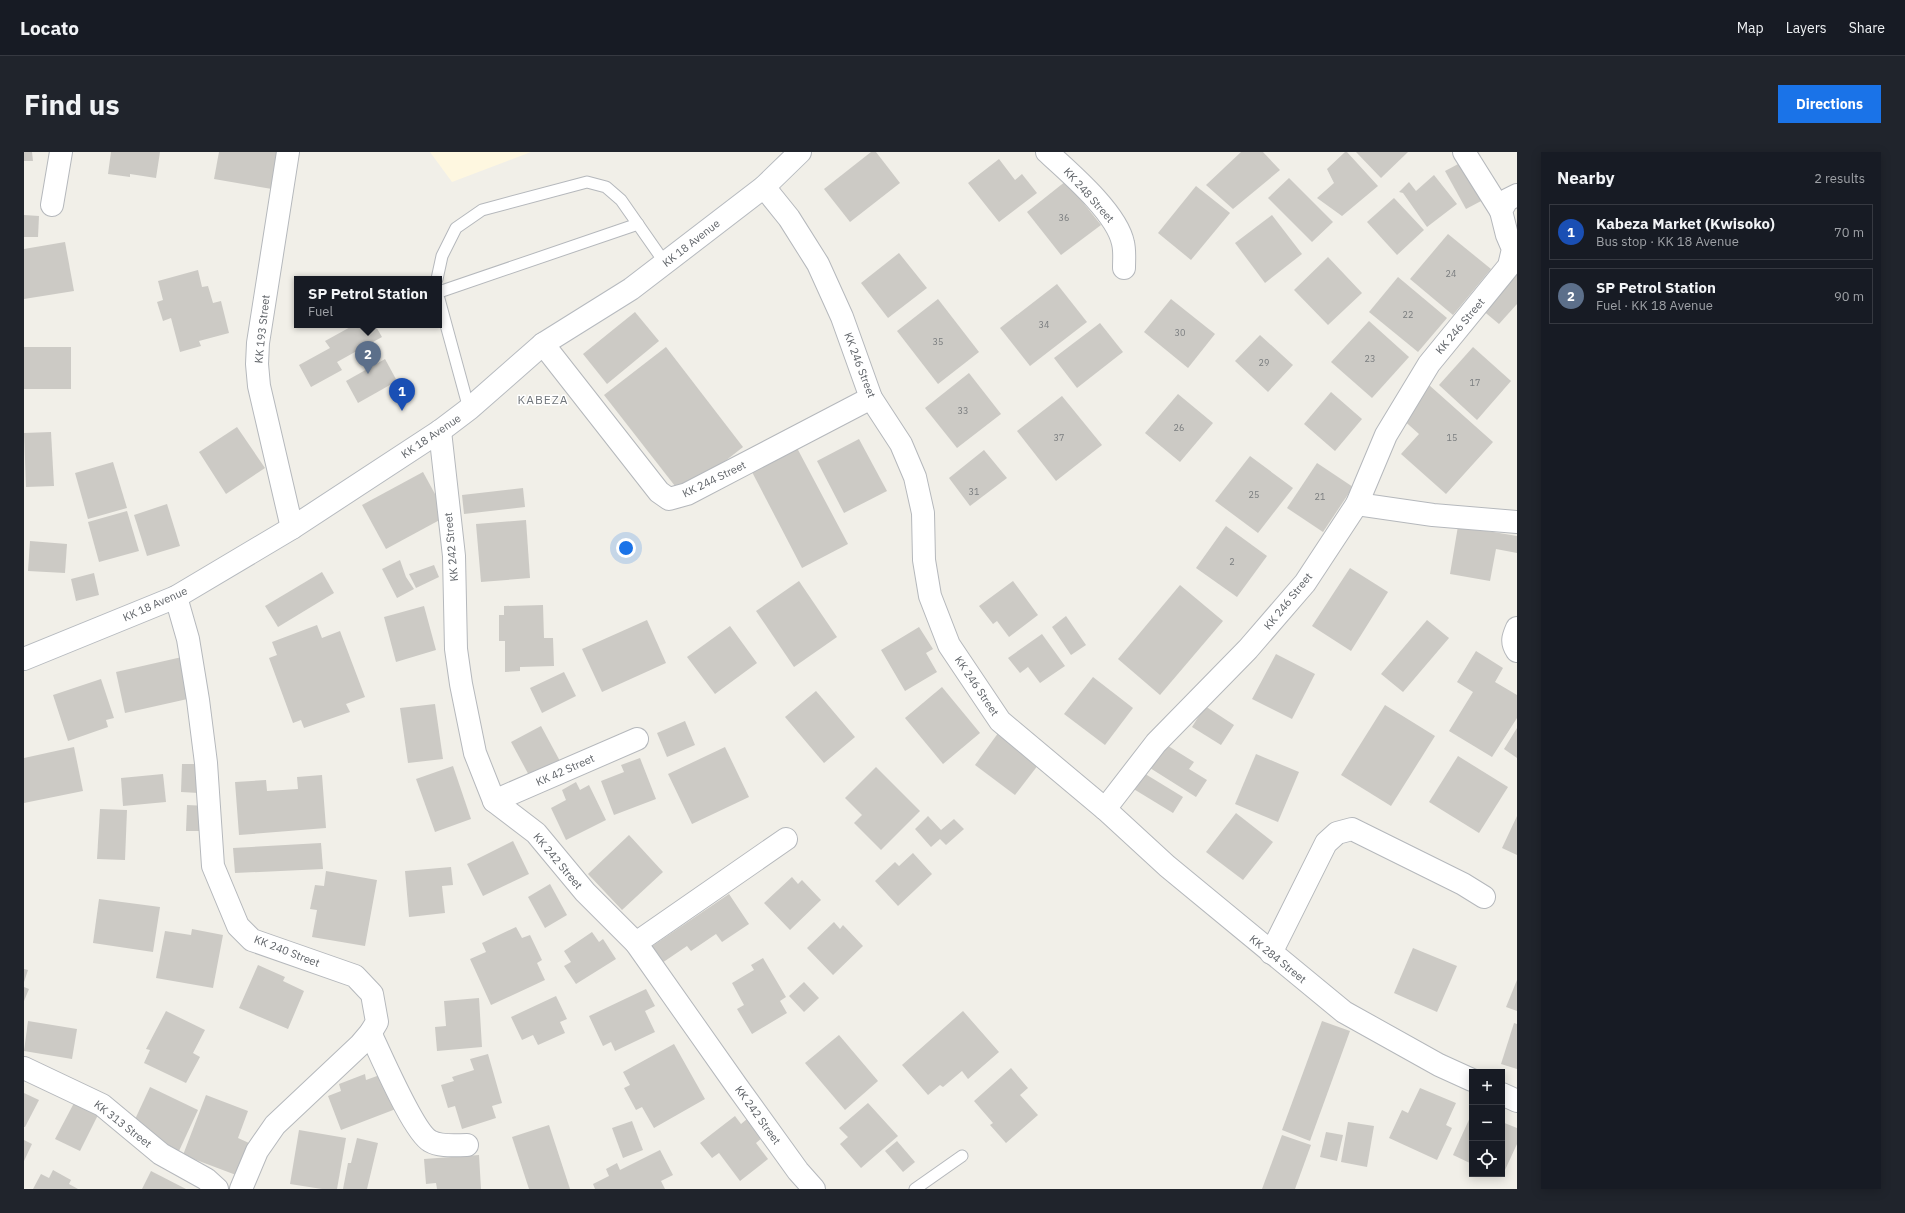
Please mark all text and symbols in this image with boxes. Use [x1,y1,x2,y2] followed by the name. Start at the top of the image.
[20,16,79,40] text: Locato
[1737,19,1764,37] text: Map
[1786,19,1827,37] text: Layers
[1849,19,1885,37] text: Share
[1778,85,1881,123] button: Directions
[24,86,120,123] text: Find us
[1061,165,1117,225] street label: KK 248 Street
[1557,167,1615,189] text: Nearby
[1814,170,1865,187] text: 2 results
[1059,212,1069,223] house number: 36
[1596,214,1775,233] text: Kabeza Market (Kwisoko)
[659,216,723,270] street label: KK 18 Avenue
[1567,224,1575,241] text: 1
[1834,224,1864,241] text: 70 m
[1596,233,1739,250] text: Bus stop · KK 18 Avenue
[1446,268,1456,279] house number: 24
[294,276,442,328] popup
[1596,278,1716,297] text: SP Petrol Station
[308,284,428,303] text: SP Petrol Station
[1567,288,1575,305] text: 2
[1834,288,1864,305] text: 90 m
[251,294,273,364] street label: KK 193 Street
[1432,295,1488,357] street label: KK 246 Street
[1596,297,1713,314] text: Fuel · KK 18 Avenue
[308,303,333,320] text: Fuel
[1403,309,1413,320] house number: 22
[1039,319,1049,330] house number: 34
[1175,327,1185,338] house number: 30
[841,330,879,400] street label: KK 246 Street
[933,336,943,347] house number: 35
[355,341,381,374] pin: 2
[1365,353,1375,364] house number: 23
[1259,357,1269,368] house number: 29
[1470,377,1480,388] house number: 17
[389,378,415,411] pin: 1
[518,392,568,407] district label: KABEZA
[958,405,968,416] house number: 33
[398,411,464,461] street label: KK 18 Avenue
[1174,422,1184,433] house number: 26
[1054,432,1064,443] house number: 37
[1447,432,1457,443] house number: 15
[680,458,748,500] street label: KK 244 Street
[969,486,979,497] house number: 31
[1249,489,1259,500] house number: 25
[1315,491,1325,502] house number: 21
[441,512,461,582] street label: KK 242 Street
[616,538,636,558] your location
[1229,556,1235,567] house number: 2
[1261,570,1315,632] street label: KK 246 Street
[121,584,189,624] street label: KK 18 Avenue
[952,653,1002,719] street label: KK 246 Street
[534,751,597,789] street label: KK 42 Street
[530,830,586,892] street label: KK 242 Street
[252,932,322,970] street label: KK 240 Street
[1247,932,1309,986] street label: KK 284 Street
[1469,1069,1505,1177] map controls
[1469,1069,1505,1105] button: +
[732,1083,784,1147] street label: KK 242 Street
[91,1097,155,1151] street label: KK 313 Street
[1469,1105,1505,1141] button: −
[1469,1141,1505,1177] button: locate

